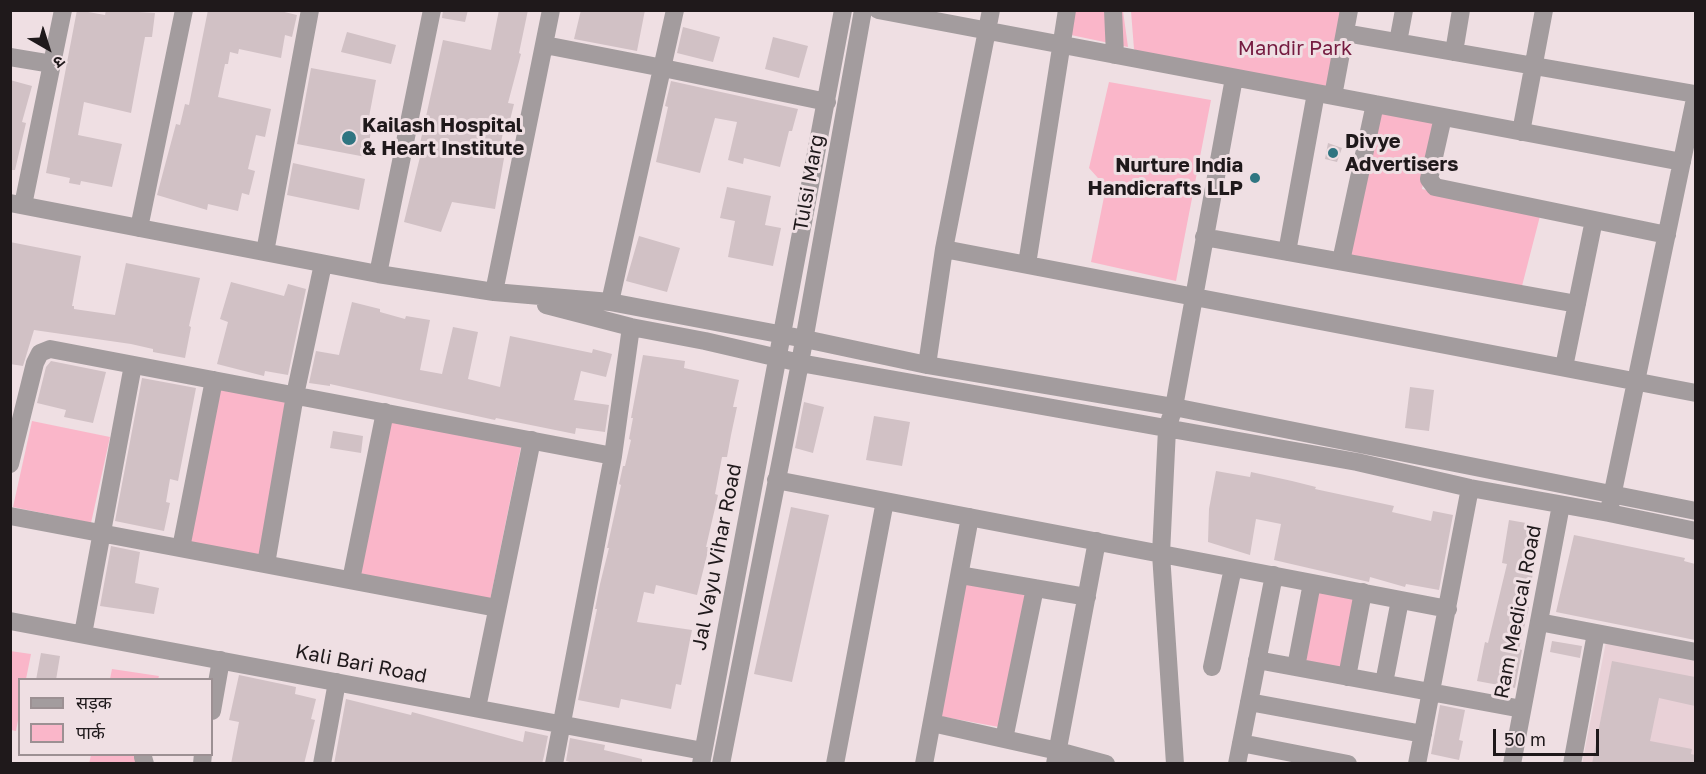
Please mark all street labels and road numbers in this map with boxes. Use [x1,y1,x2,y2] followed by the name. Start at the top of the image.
[789,132,829,234] street label: Tulsi Marg
[687,462,747,652] street label: Jal Vayu Vihar Road
[1489,523,1547,701] street label: Ram Medical Road
[293,639,429,689] street label: Kali Bari Road

